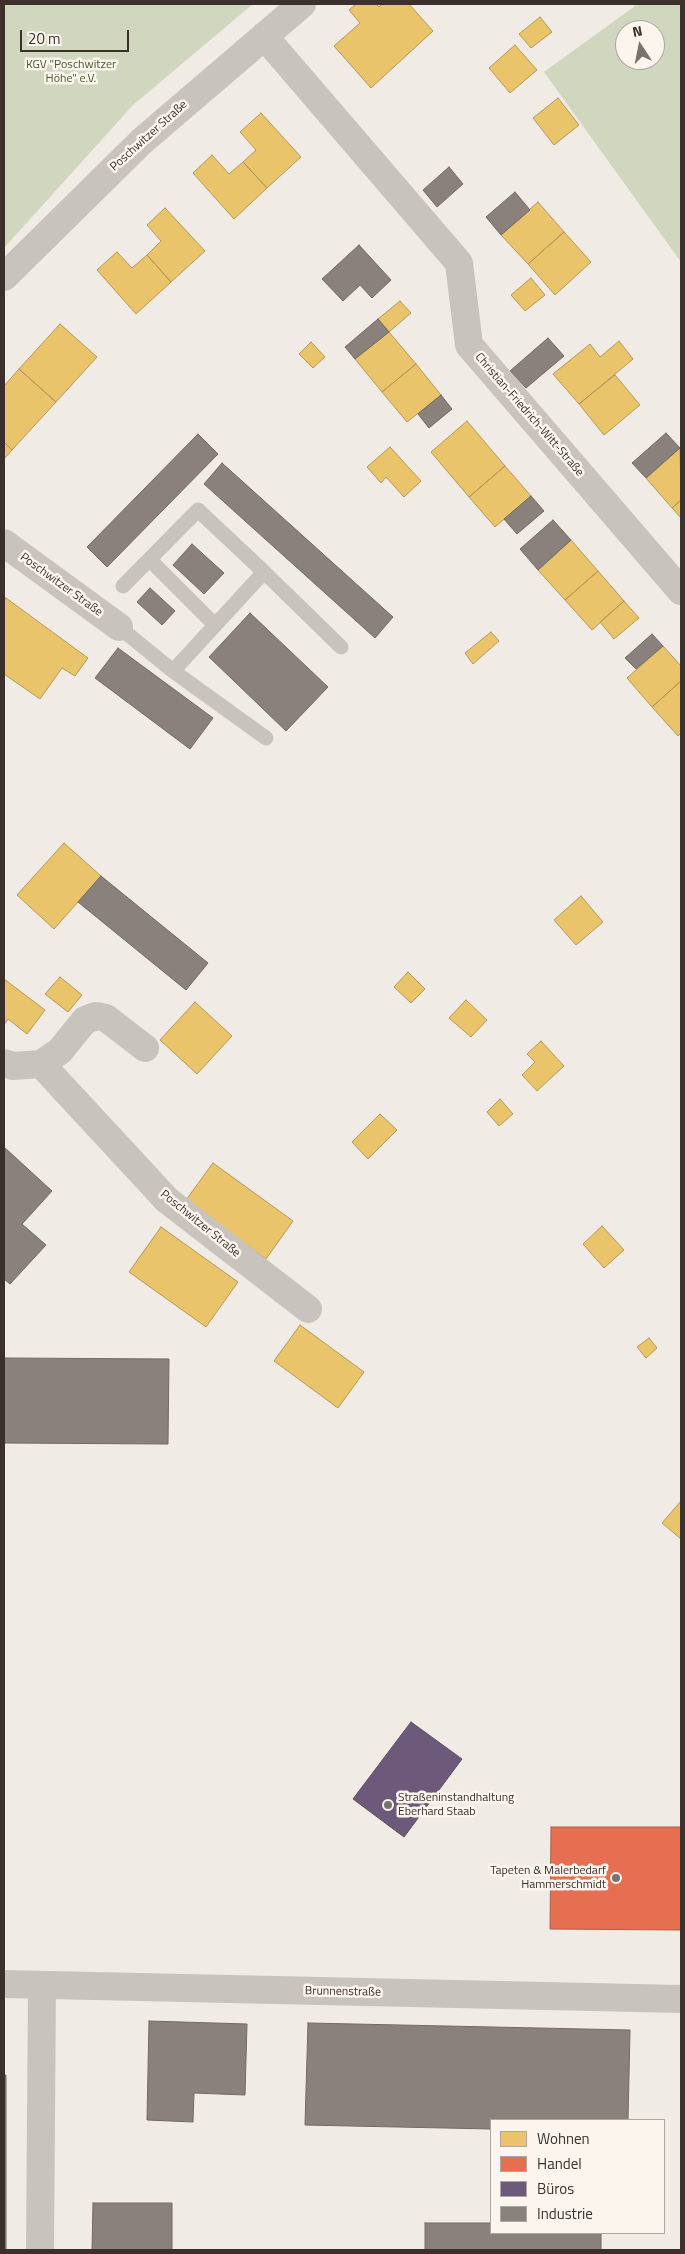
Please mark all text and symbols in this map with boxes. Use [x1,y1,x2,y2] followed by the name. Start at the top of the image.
[22,20,131,52] scale bar
[615,20,665,70] north arrow
[630,20,644,42] text: N
[28,27,61,50] text: 20 m
[26,58,116,86] park label: KGV "Poschwitzer Höhe" e.V.
[108,98,190,174] street label: Poschwitzer Straße
[472,350,586,480] street label: Christian-Friedrich-Witt-Straße
[17,550,105,620] street label: Poschwitzer Straße
[157,1187,243,1261] street label: Poschwitzer Straße
[398,1791,514,1819] place label: Straßeninstandhaltung Eberhard Staab
[382,1799,394,1811] marker: Straßeninstandhaltung Eberhard Staab
[490,1864,606,1892] place label: Tapeten & Malerbedarf Hammerschmidt
[610,1872,622,1884] marker: Tapeten & Malerbedarf Hammerschmidt
[305,1984,381,2000] street label: Brunnenstraße
[490,2119,665,2234] legend
[537,2127,590,2150] text: Wohnen
[537,2152,582,2175] text: Handel
[537,2177,574,2200] text: Büros
[537,2202,593,2225] text: Industrie

